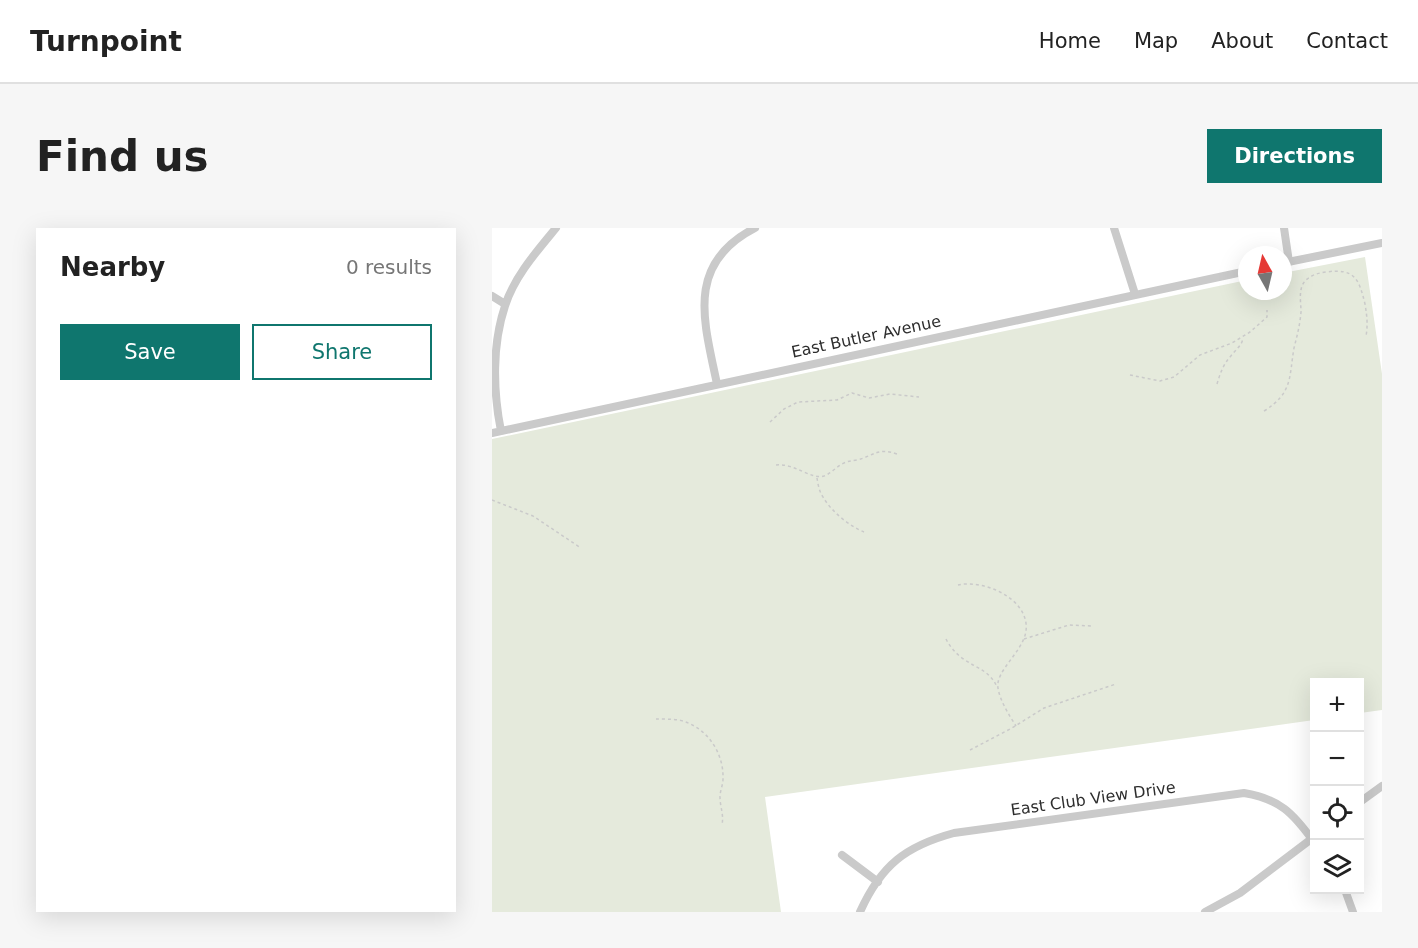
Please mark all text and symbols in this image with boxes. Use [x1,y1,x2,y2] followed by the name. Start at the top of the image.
[30,25,182,58] text: Turnpoint
[1039,29,1101,53] text: Home
[1134,29,1178,53] text: Map
[1211,29,1273,53] text: About
[1306,29,1388,53] text: Contact
[1207,129,1382,183] button: Directions
[36,132,209,181] text: Find us
[1238,246,1292,300] north arrow
[60,252,165,282] text: Nearby
[346,255,432,279] text: 0 results
[790,311,943,362] street label: East Butler Avenue
[60,324,240,380] button: Save
[252,324,432,380] button: Share
[1310,678,1364,894] map controls
[1310,678,1364,732] button: +
[1310,732,1364,786] button: −
[1009,778,1177,819] street label: East Club View Drive
[1310,786,1364,840] button: locate
[1310,840,1364,894] button: layers

